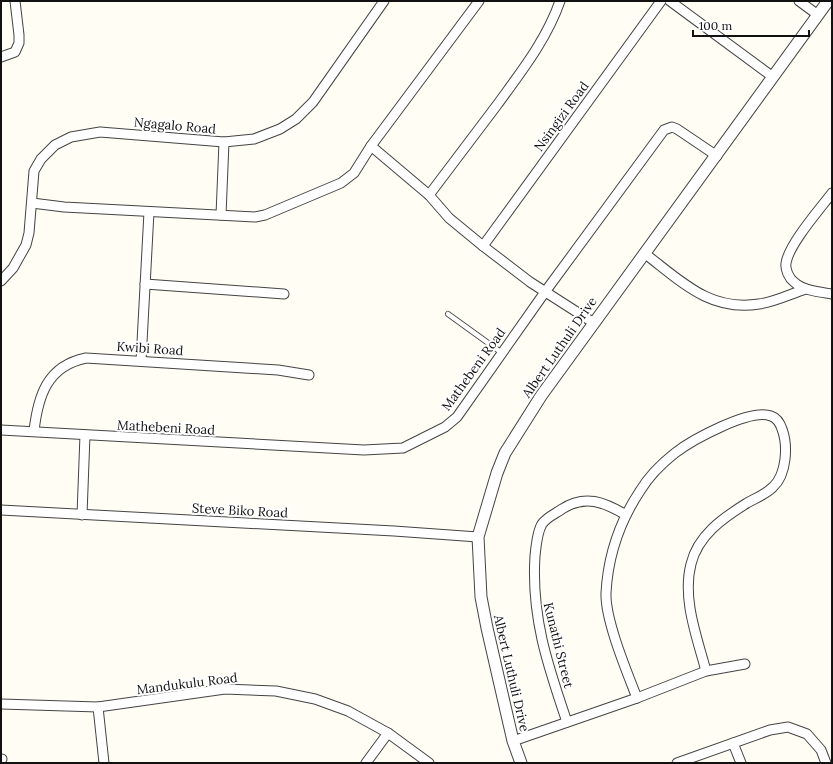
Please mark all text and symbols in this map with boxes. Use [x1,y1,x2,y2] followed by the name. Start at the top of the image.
[693,12,809,38] scale bar
[699,18,732,33] text: 100 m
[530,78,593,155] street label: Nsingizi Road
[133,113,217,138] street label: Ngagalo Road
[518,293,601,402] street label: Albert Luthuli Drive
[438,324,509,414] street label: Mathebeni Road
[116,338,184,359] street label: Kwibi Road
[117,416,216,439] street label: Mathebeni Road
[192,499,289,522] street label: Steve Biko Road
[540,600,577,690] street label: Kunathi Street
[490,612,533,733] street label: Albert Luthuli Drive
[136,669,239,698] street label: Mandukulu Road

